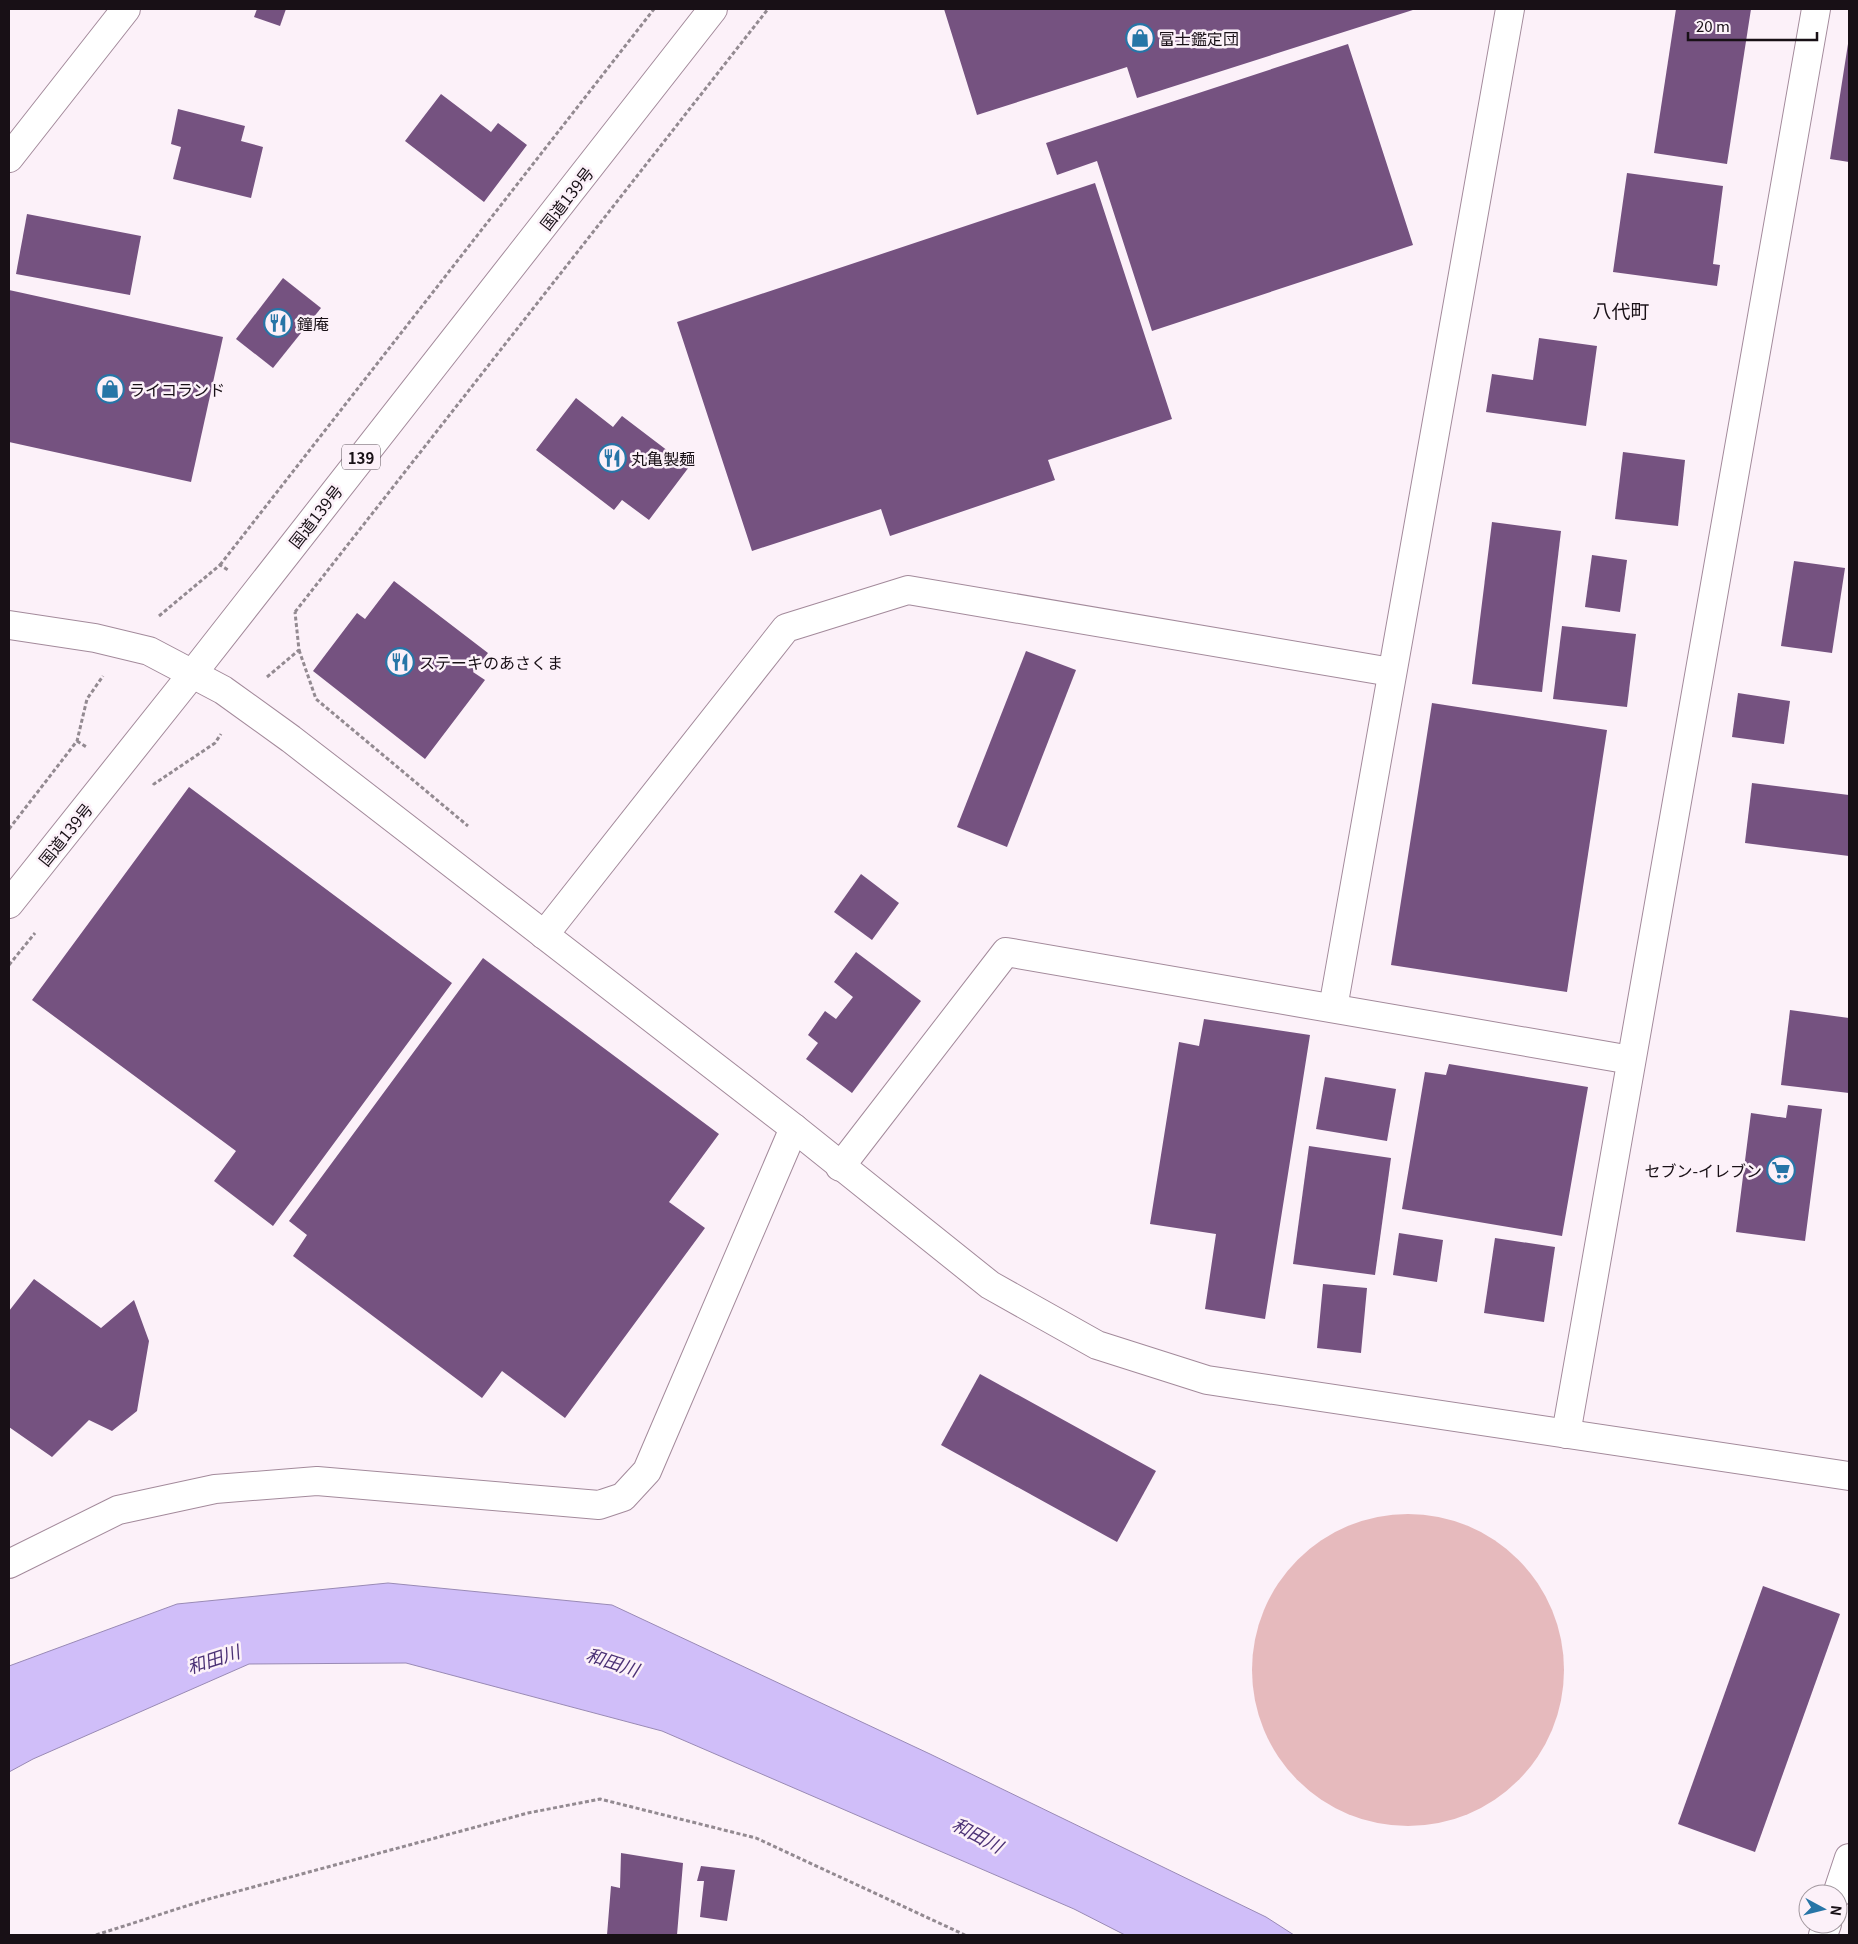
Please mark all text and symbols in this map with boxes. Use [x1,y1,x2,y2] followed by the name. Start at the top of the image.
[1688,10,1817,42] scale bar
[1696,15,1730,36] text: 20 m
[1125,23,1155,53] shop icon: 富士鑑定団
[1159,26,1239,50] place label: 富士鑑定団
[534,161,598,235] street label: 国道139号
[1592,296,1650,323] district label: 八代町
[263,308,293,338] restaurant icon: 鐘庵
[297,311,329,335] place label: 鐘庵
[95,374,125,404] shop icon: ライコランド
[129,377,225,401] place label: ライコランド
[597,443,627,473] restaurant icon: 丸亀製麺
[342,444,380,470] road number: 139
[631,446,695,470] place label: 丸亀製麺
[283,479,347,553] street label: 国道139号
[385,647,415,677] restaurant icon: ステーキのあさくま
[419,650,563,674] place label: ステーキのあさくま
[32,797,98,871] street label: 国道139号
[1766,1155,1796,1185] supermarket icon: セブン-イレブン
[1644,1158,1762,1182] place label: セブン-イレブン
[183,1637,245,1679] water label: 和田川
[583,1640,645,1682] water label: 和田川
[948,1810,1010,1859] water label: 和田川
[1798,1884,1848,1934] north arrow
[1826,1904,1847,1917] text: N

